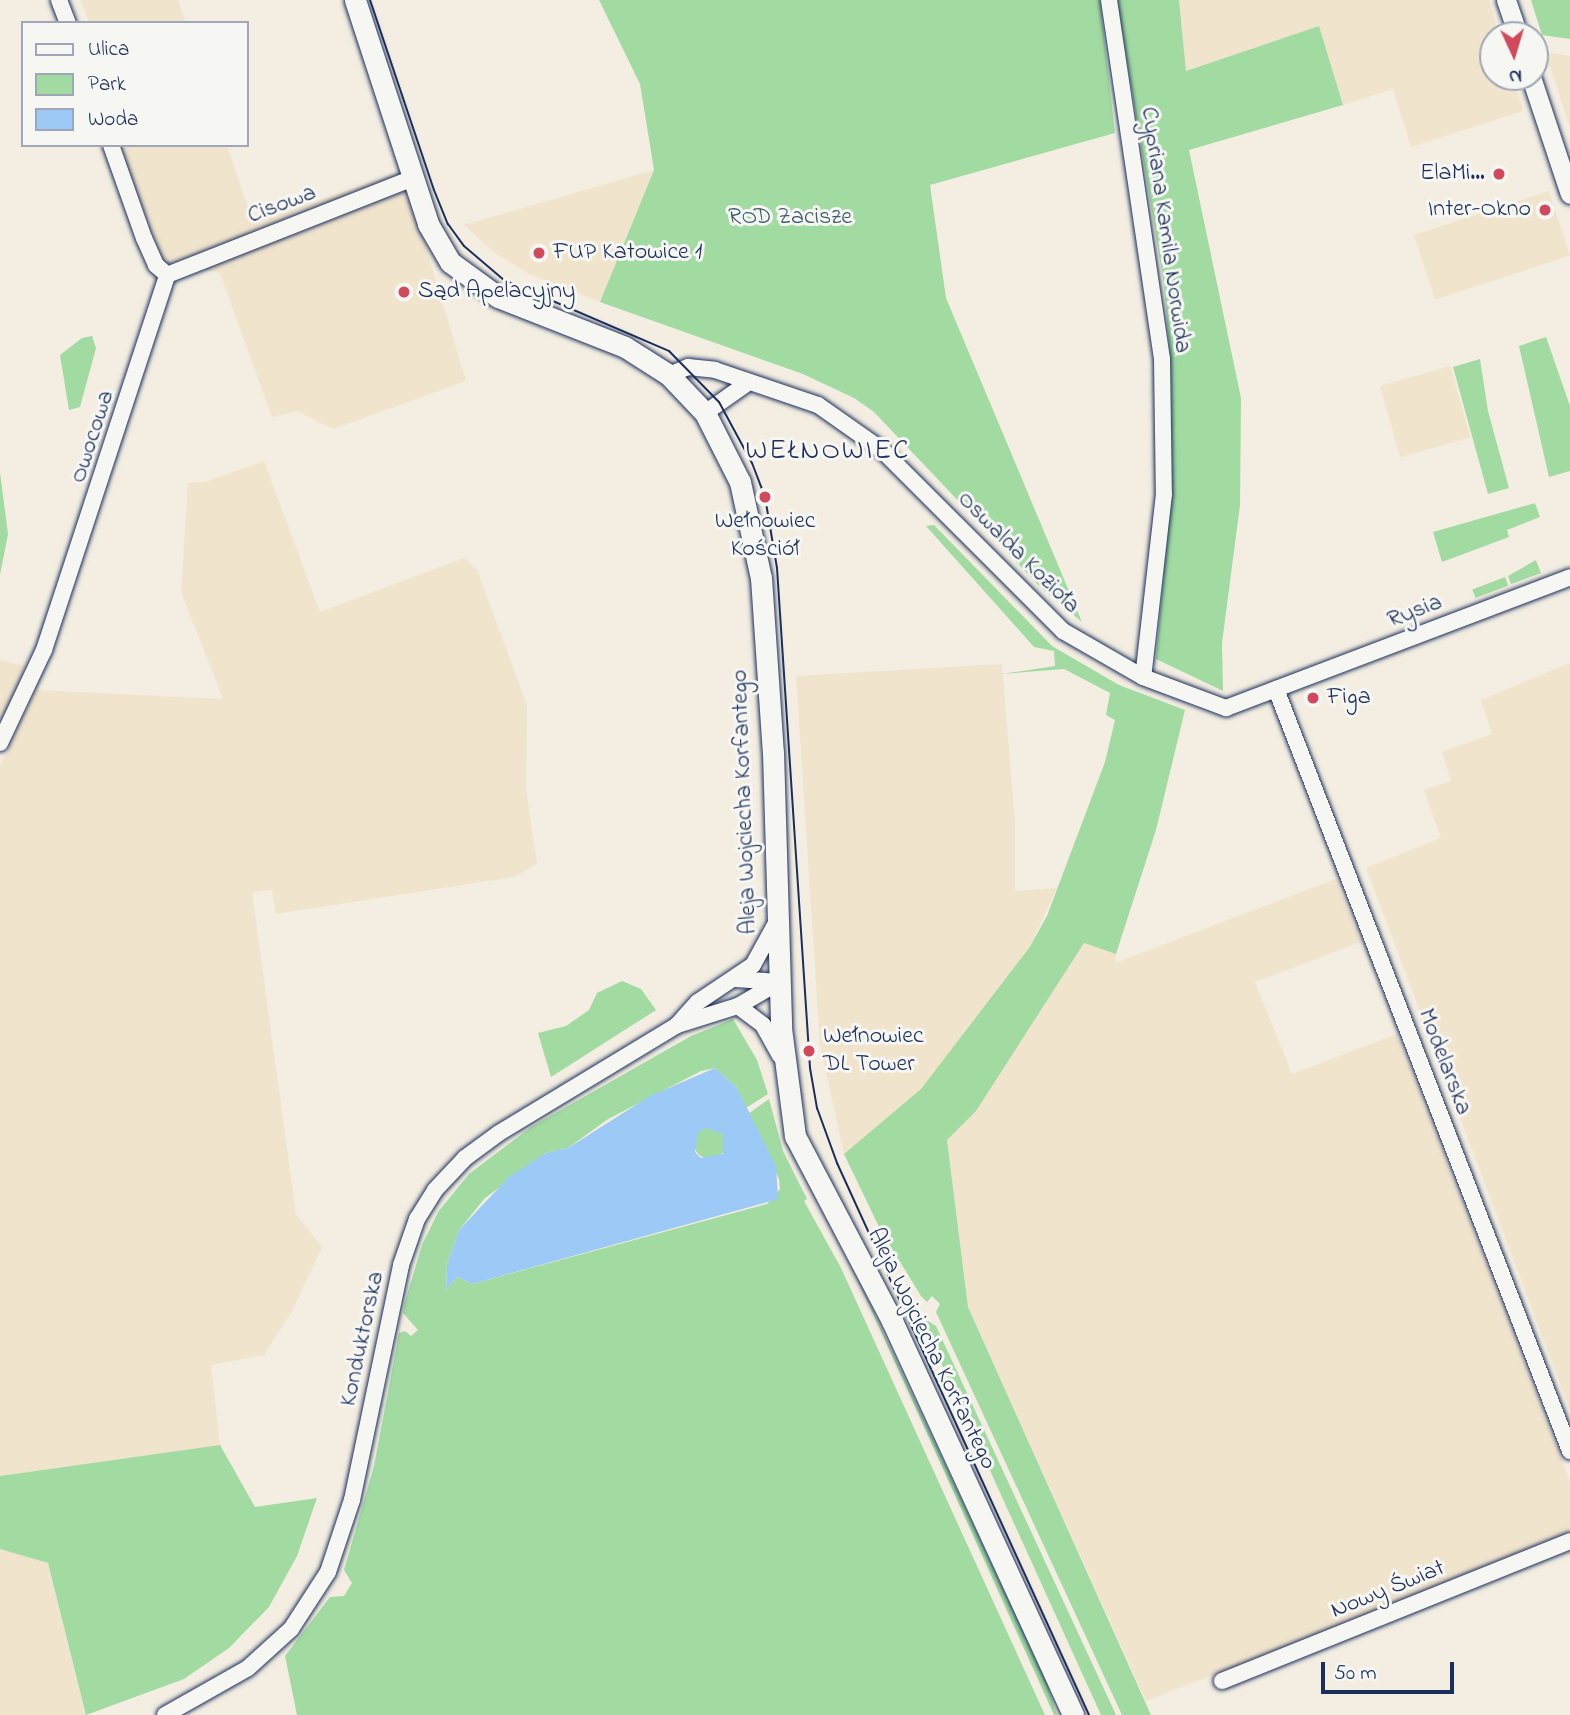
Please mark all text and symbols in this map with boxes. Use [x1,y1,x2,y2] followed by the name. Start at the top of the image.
[21,21,248,147] legend
[1479,21,1549,91] north arrow
[88,35,129,65] text: Ulica
[1508,62,1523,89] text: N
[88,70,126,100] text: Park
[88,105,138,135] text: Woda
[1133,105,1197,355] street label: Cypriana Kamila Norwida
[1420,160,1485,188] place label: ElaMi…
[1491,166,1507,182] marker: ElaMi…
[244,179,320,231] street label: Cisowa
[1428,196,1531,224] place label: Inter-Okno
[1537,202,1553,218] marker: Inter-Okno
[728,204,852,232] park label: ROD Zacisze
[553,239,702,267] place label: FUP Katowice 1
[531,245,547,261] marker: FUP Katowice 1
[418,278,575,306] place label: Sąd Apelacyjny
[396,284,412,300] marker: Sąd Apelacyjny
[65,387,121,487] street label: Owocowa
[747,435,909,469] district label: WEŁNOWIEC
[951,486,1085,620] street label: Oswalda Kozioła
[757,489,773,505] marker: Wełnowiec Kościół
[715,508,815,564] place label: Wełnowiec Kościół
[1384,589,1446,635] street label: Rysia
[726,669,764,935] street label: Aleja Wojciecha Korfantego
[1327,684,1371,712] place label: Figa
[1305,690,1321,706] marker: Figa
[1411,1005,1477,1119] street label: Modelarska
[823,1023,924,1079] place label: Wełnowiec DL Tower
[801,1043,817,1059] marker: Wełnowiec DL Tower
[860,1224,1002,1474] street label: Aleja Wojciecha Korfantego
[335,1269,391,1409] street label: Konduktorska
[1327,1554,1449,1626] street label: Nowy Świat
[1325,1648,1458,1692] scale bar
[1334,1659,1377,1689] text: 50 m

